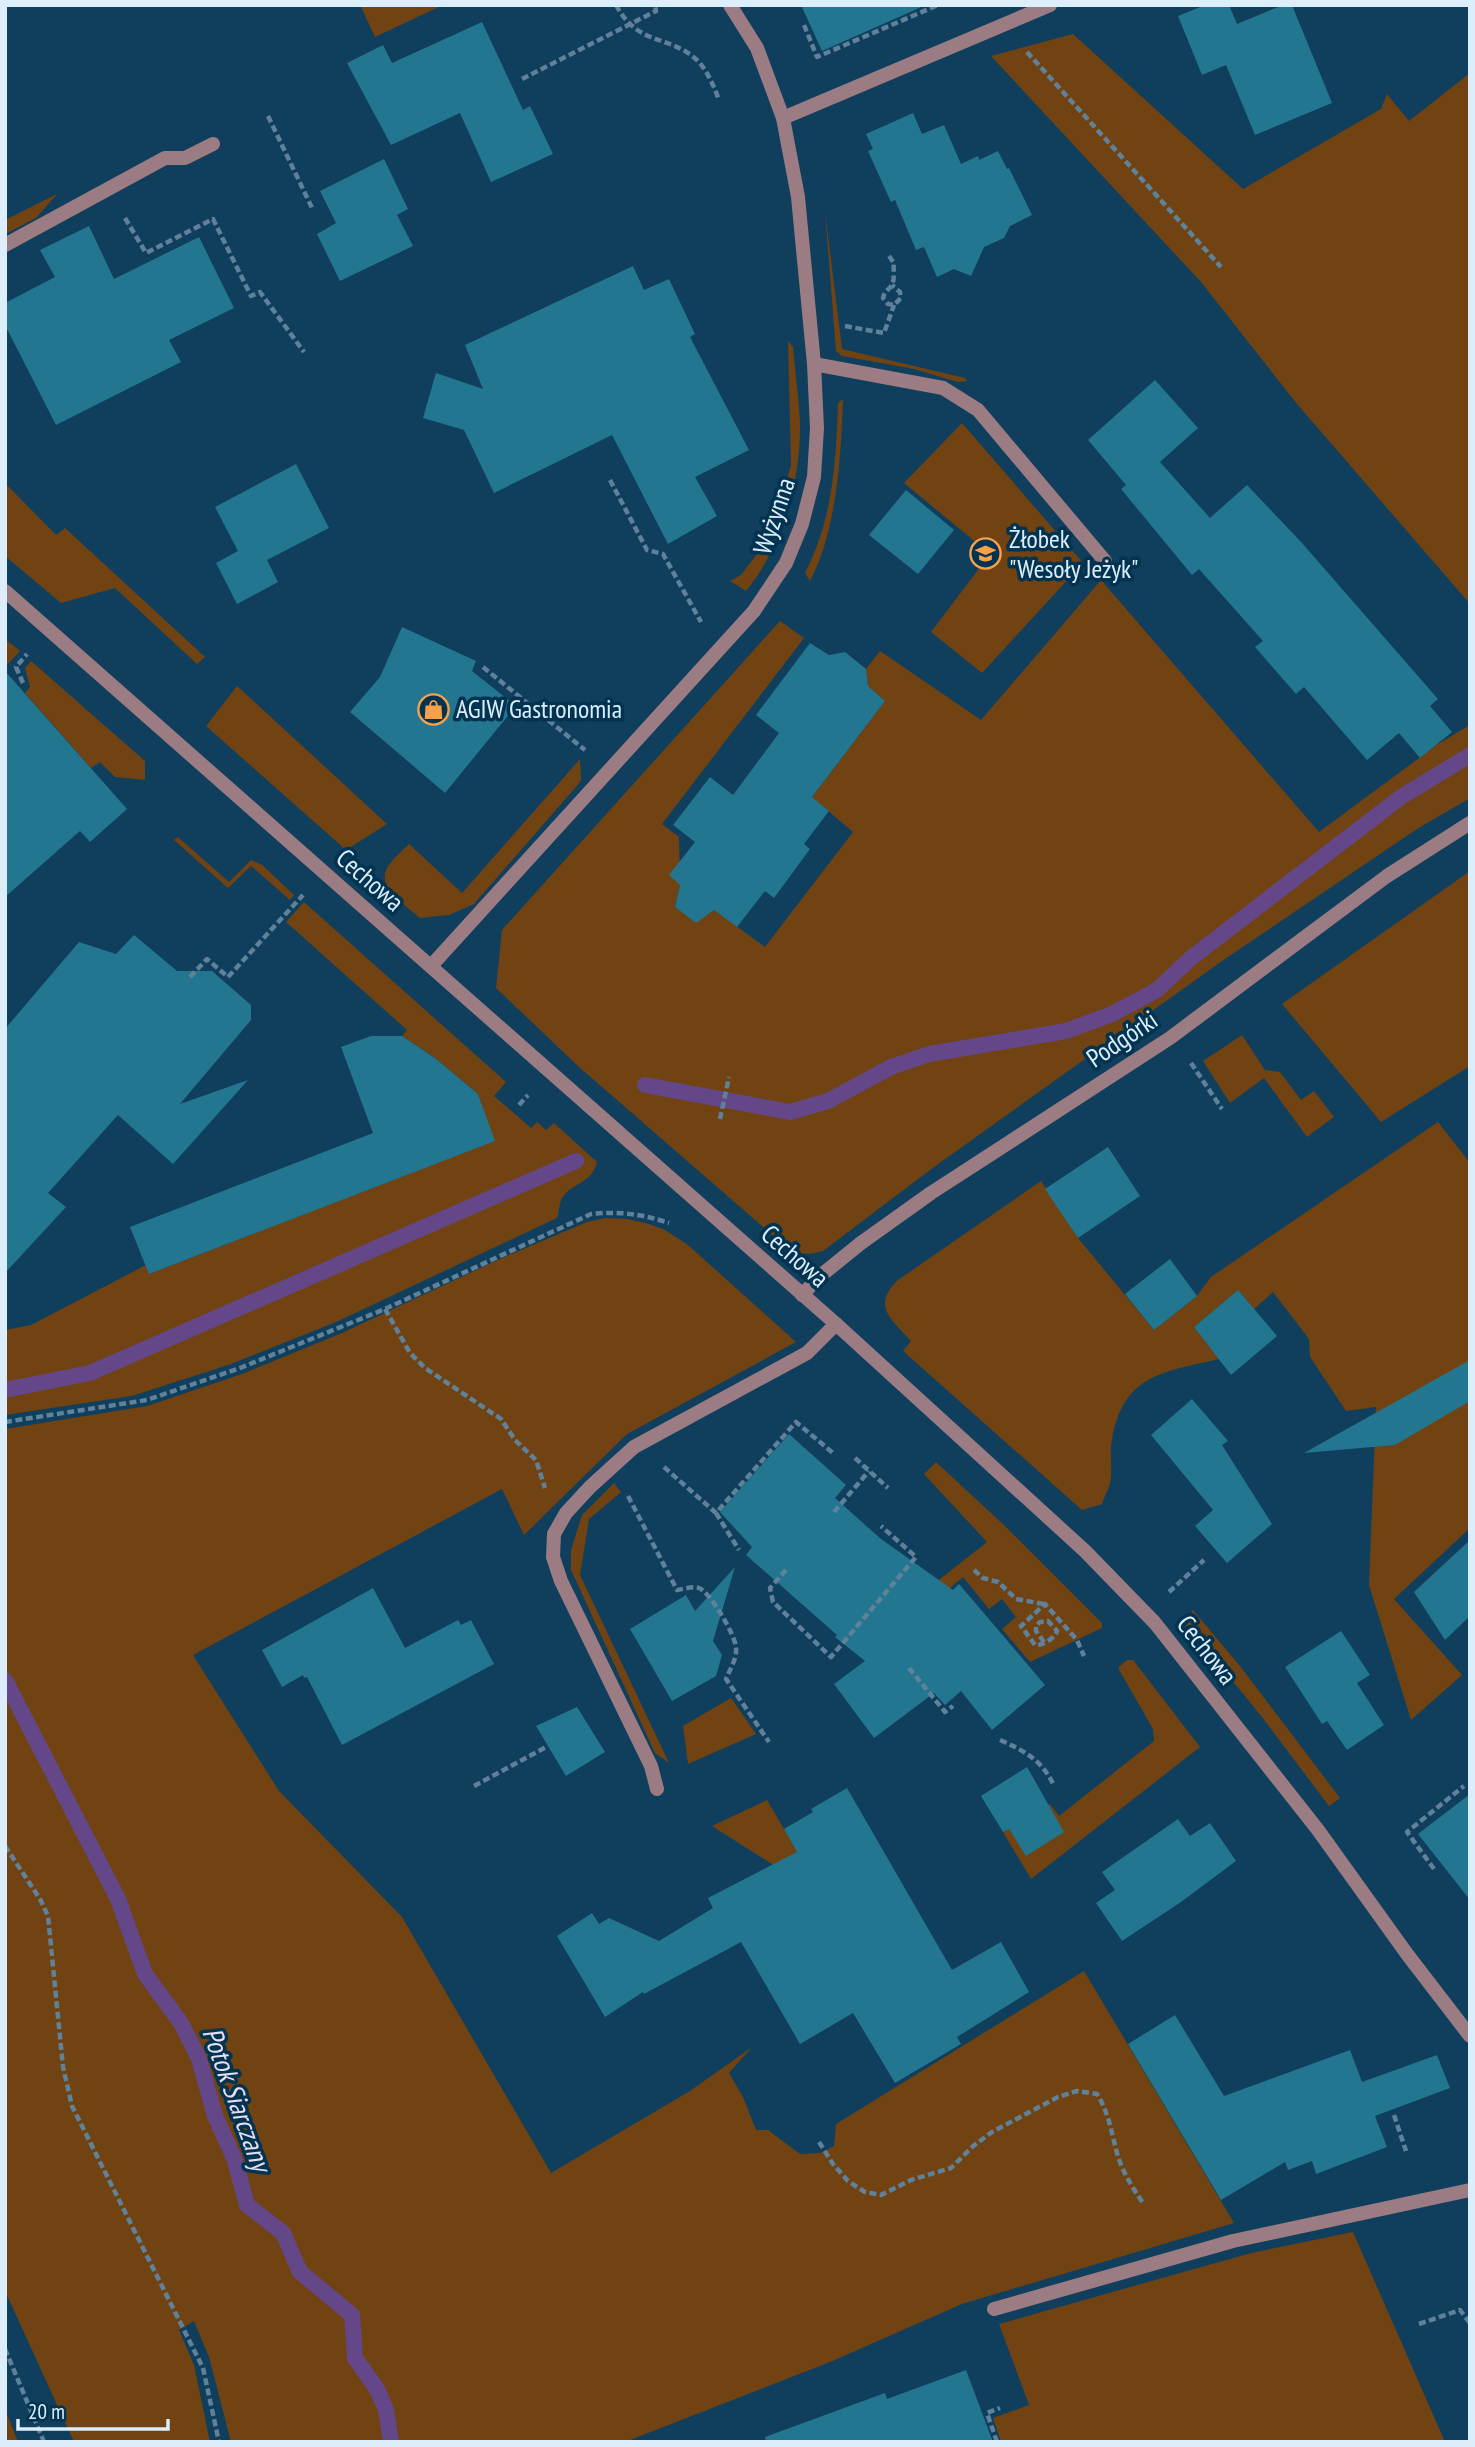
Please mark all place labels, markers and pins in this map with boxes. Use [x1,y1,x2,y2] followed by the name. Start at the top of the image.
[1009,522,1138,585] place label: Żłobek "Wesoły Jeżyk"
[969,537,1003,571] school or university icon: Żłobek "Wesoły Jeżyk"
[416,692,450,726] shop icon: AGIW Gastronomia
[456,692,622,725] place label: AGIW Gastronomia

